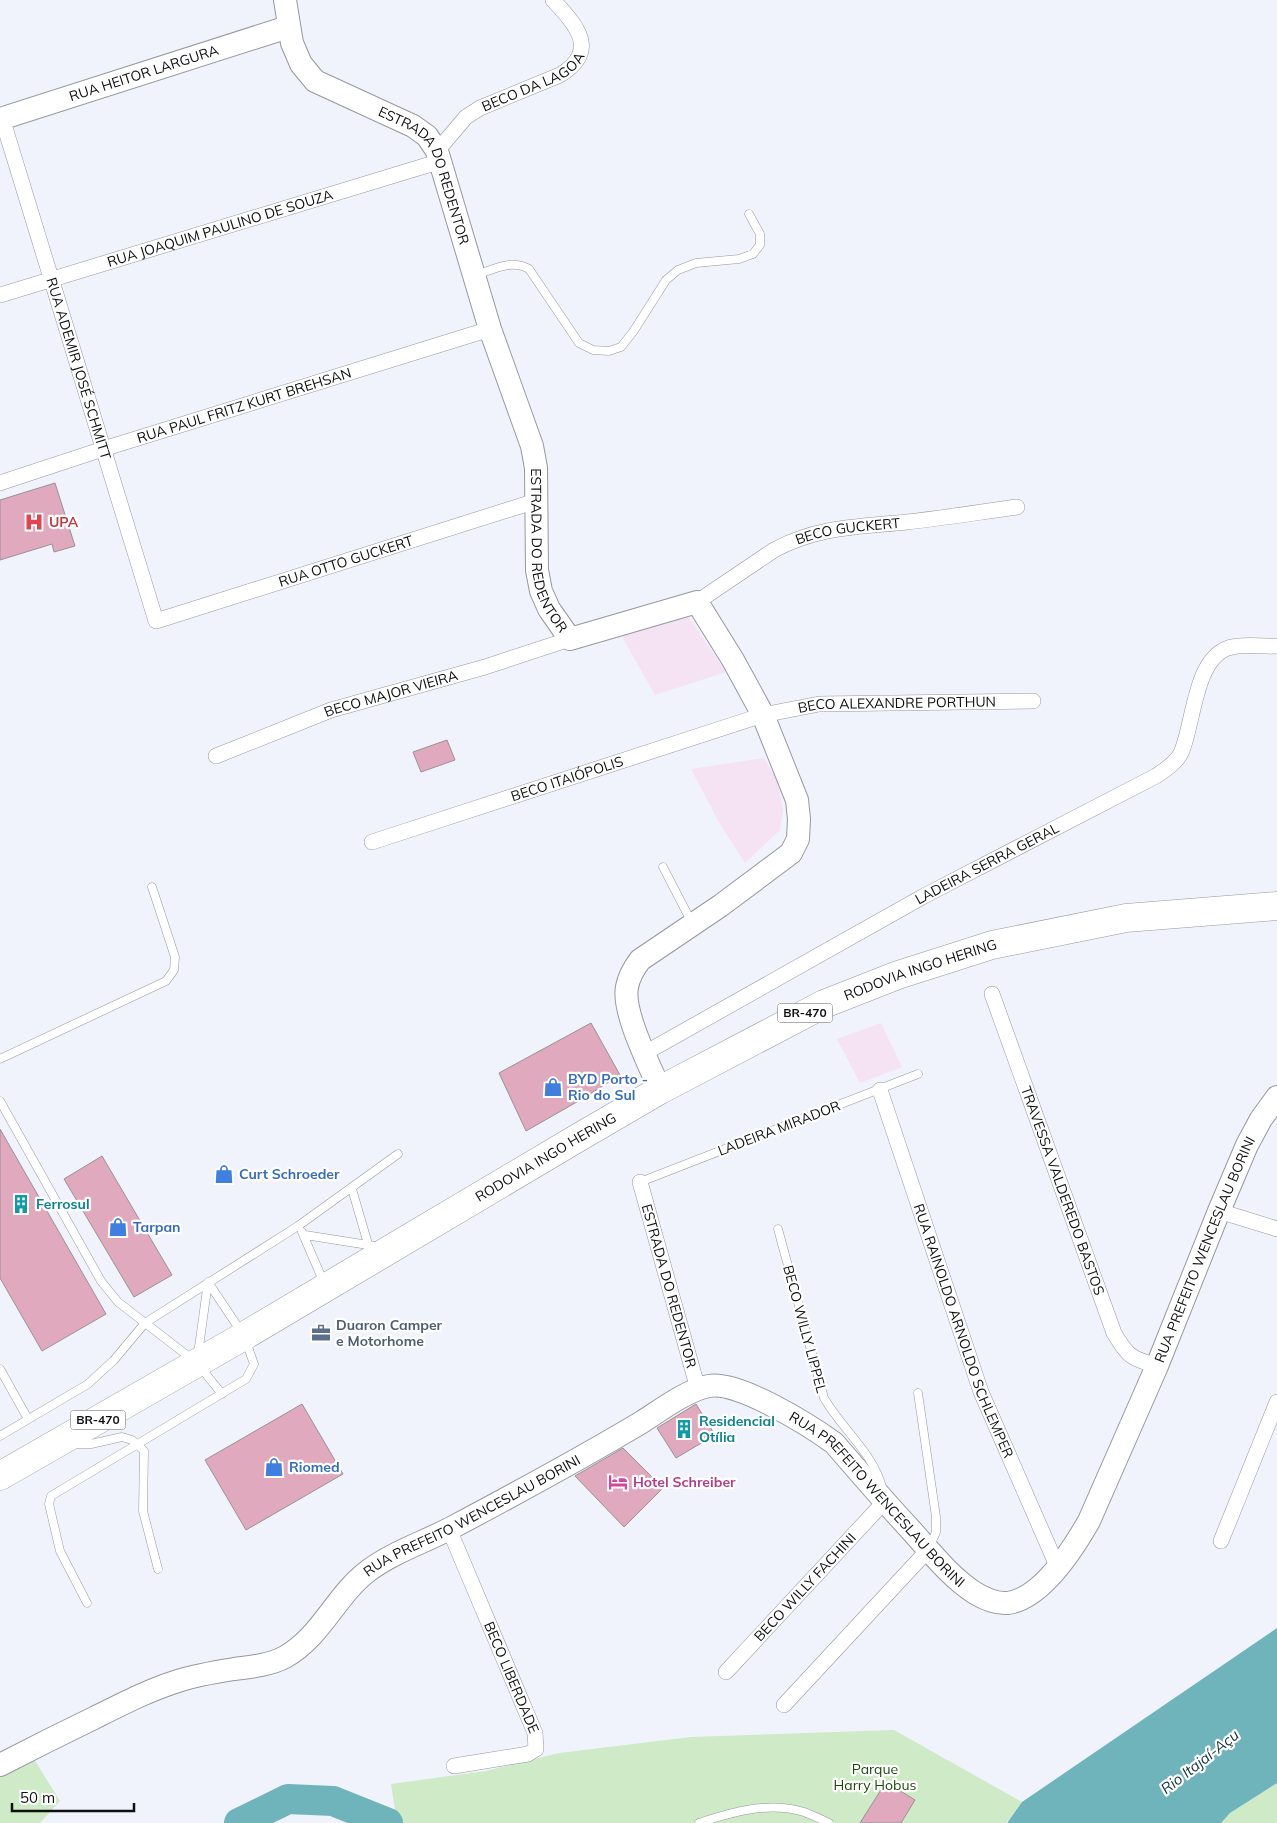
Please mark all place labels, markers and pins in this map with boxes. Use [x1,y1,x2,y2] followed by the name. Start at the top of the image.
[23,511,45,533] hospital icon: UPA
[49,513,79,531] place label: UPA
[568,1070,648,1104] place label: BYD Porto - Rio do Sul
[542,1076,564,1098] shop icon: BYD Porto - Rio do Sul
[213,1163,235,1185] shop icon: Curt Schroeder
[239,1165,340,1183] place label: Curt Schroeder
[10,1193,32,1215] building icon: Ferrosul
[36,1195,90,1213] place label: Ferrosul
[107,1216,129,1238] shop icon: Tarpan
[133,1218,181,1236] place label: Tarpan
[336,1316,443,1350] place label: Duaron Camper e Motorhome
[310,1322,332,1344] office icon: Duaron Camper e Motorhome
[699,1412,775,1446] place label: Residencial Otília
[673,1418,695,1440] building icon: Residencial Otília
[263,1456,285,1478] shop icon: Riomed
[289,1458,340,1476] place label: Riomed
[607,1471,629,1493] hotel icon: Hotel Schreiber
[633,1473,736,1491] place label: Hotel Schreiber

